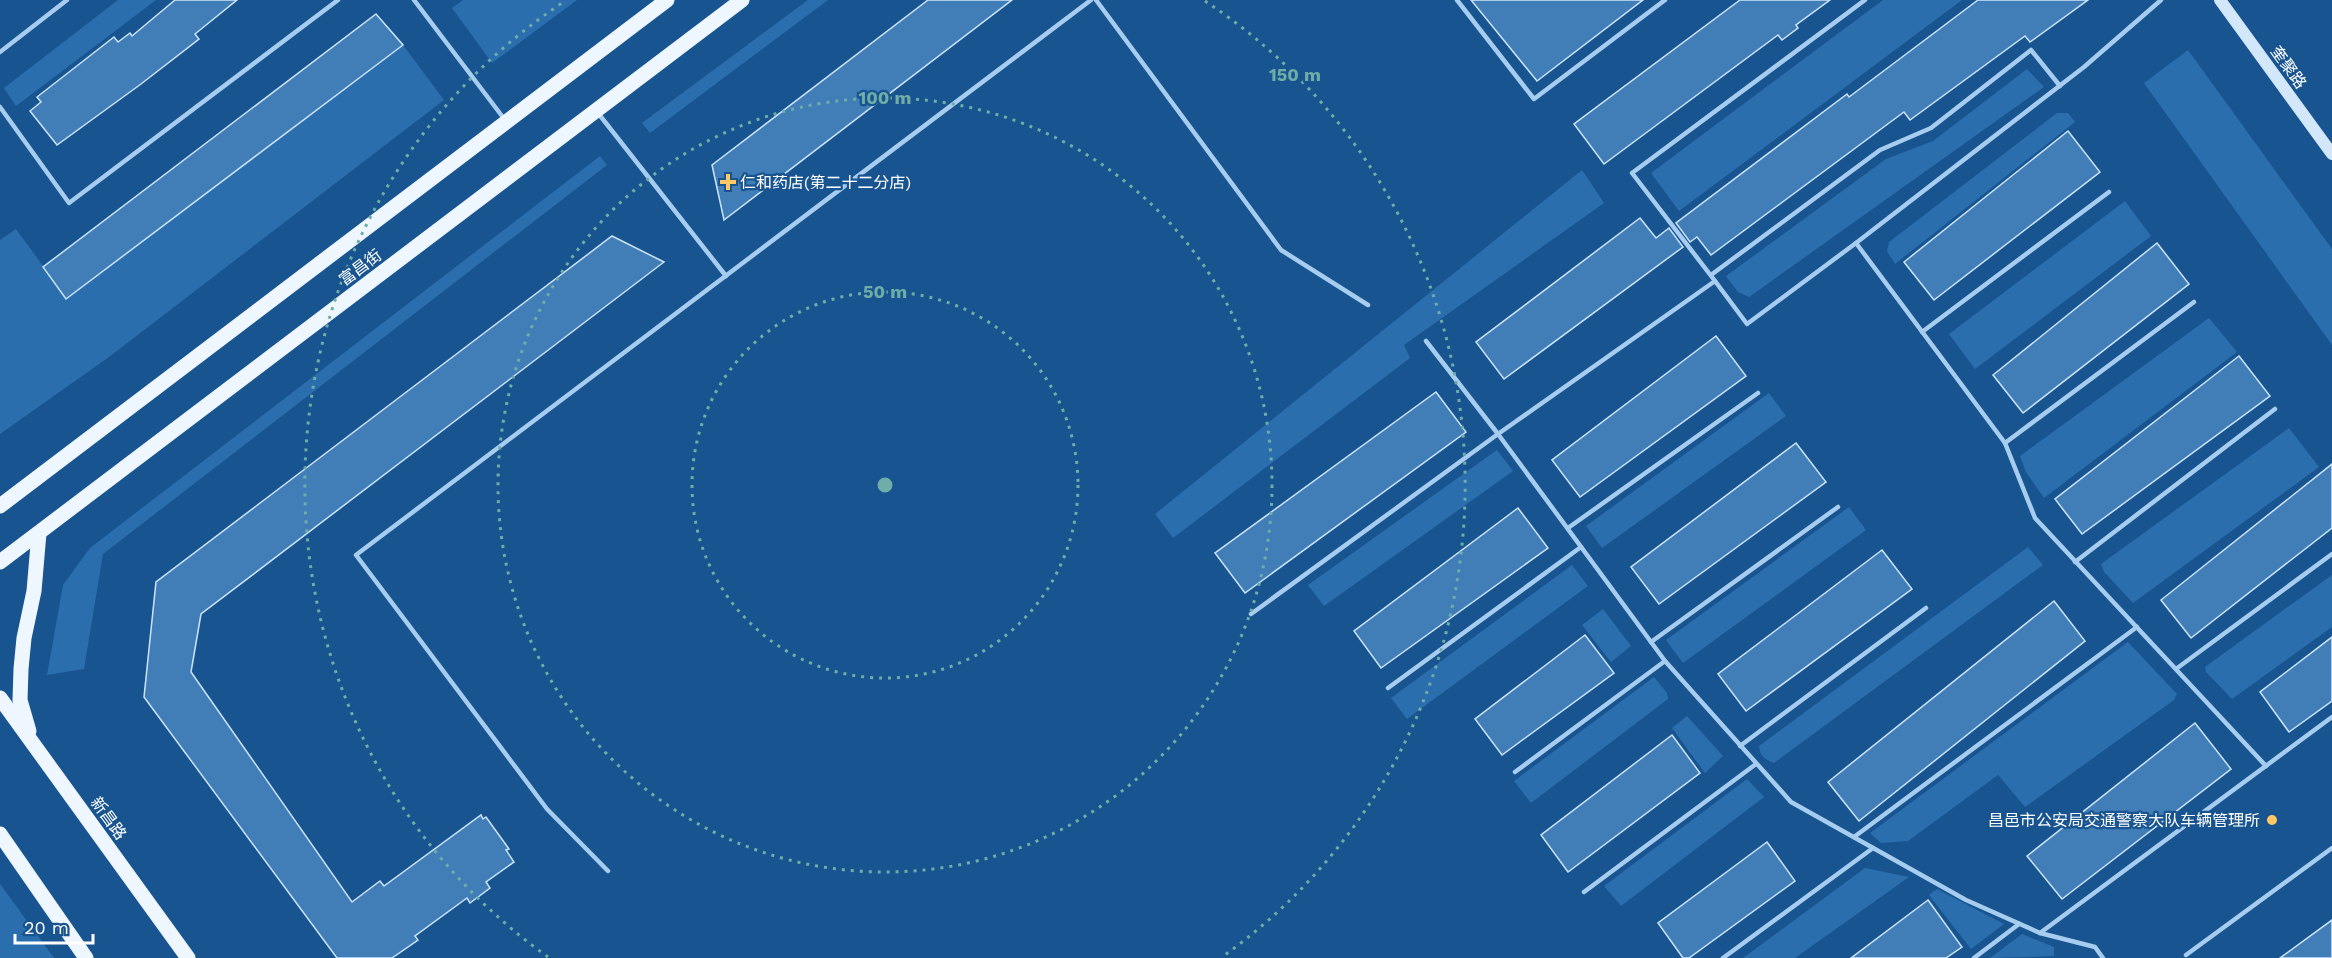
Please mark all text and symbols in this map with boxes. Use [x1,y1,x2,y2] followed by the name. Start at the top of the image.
[2267,42,2310,92] street label: 奎聚路
[1269,64,1321,85] text: 150 m
[858,87,912,108] text: 100 m
[740,173,911,192] place label: 仁和药店(第二十二分店)
[721,175,735,189] marker: 仁和药店(第二十二分店)
[335,245,385,289] street label: 富昌街
[863,281,907,302] text: 50 m
[875,475,895,495] centre of rings
[87,793,130,843] street label: 新昌路
[1988,811,2260,830] place label: 昌邑市公安局交通警察大队车辆管理所
[2265,813,2279,827] marker: 昌邑市公安局交通警察大队车辆管理所
[15,907,93,945] scale bar
[24,917,69,938] text: 20 m

